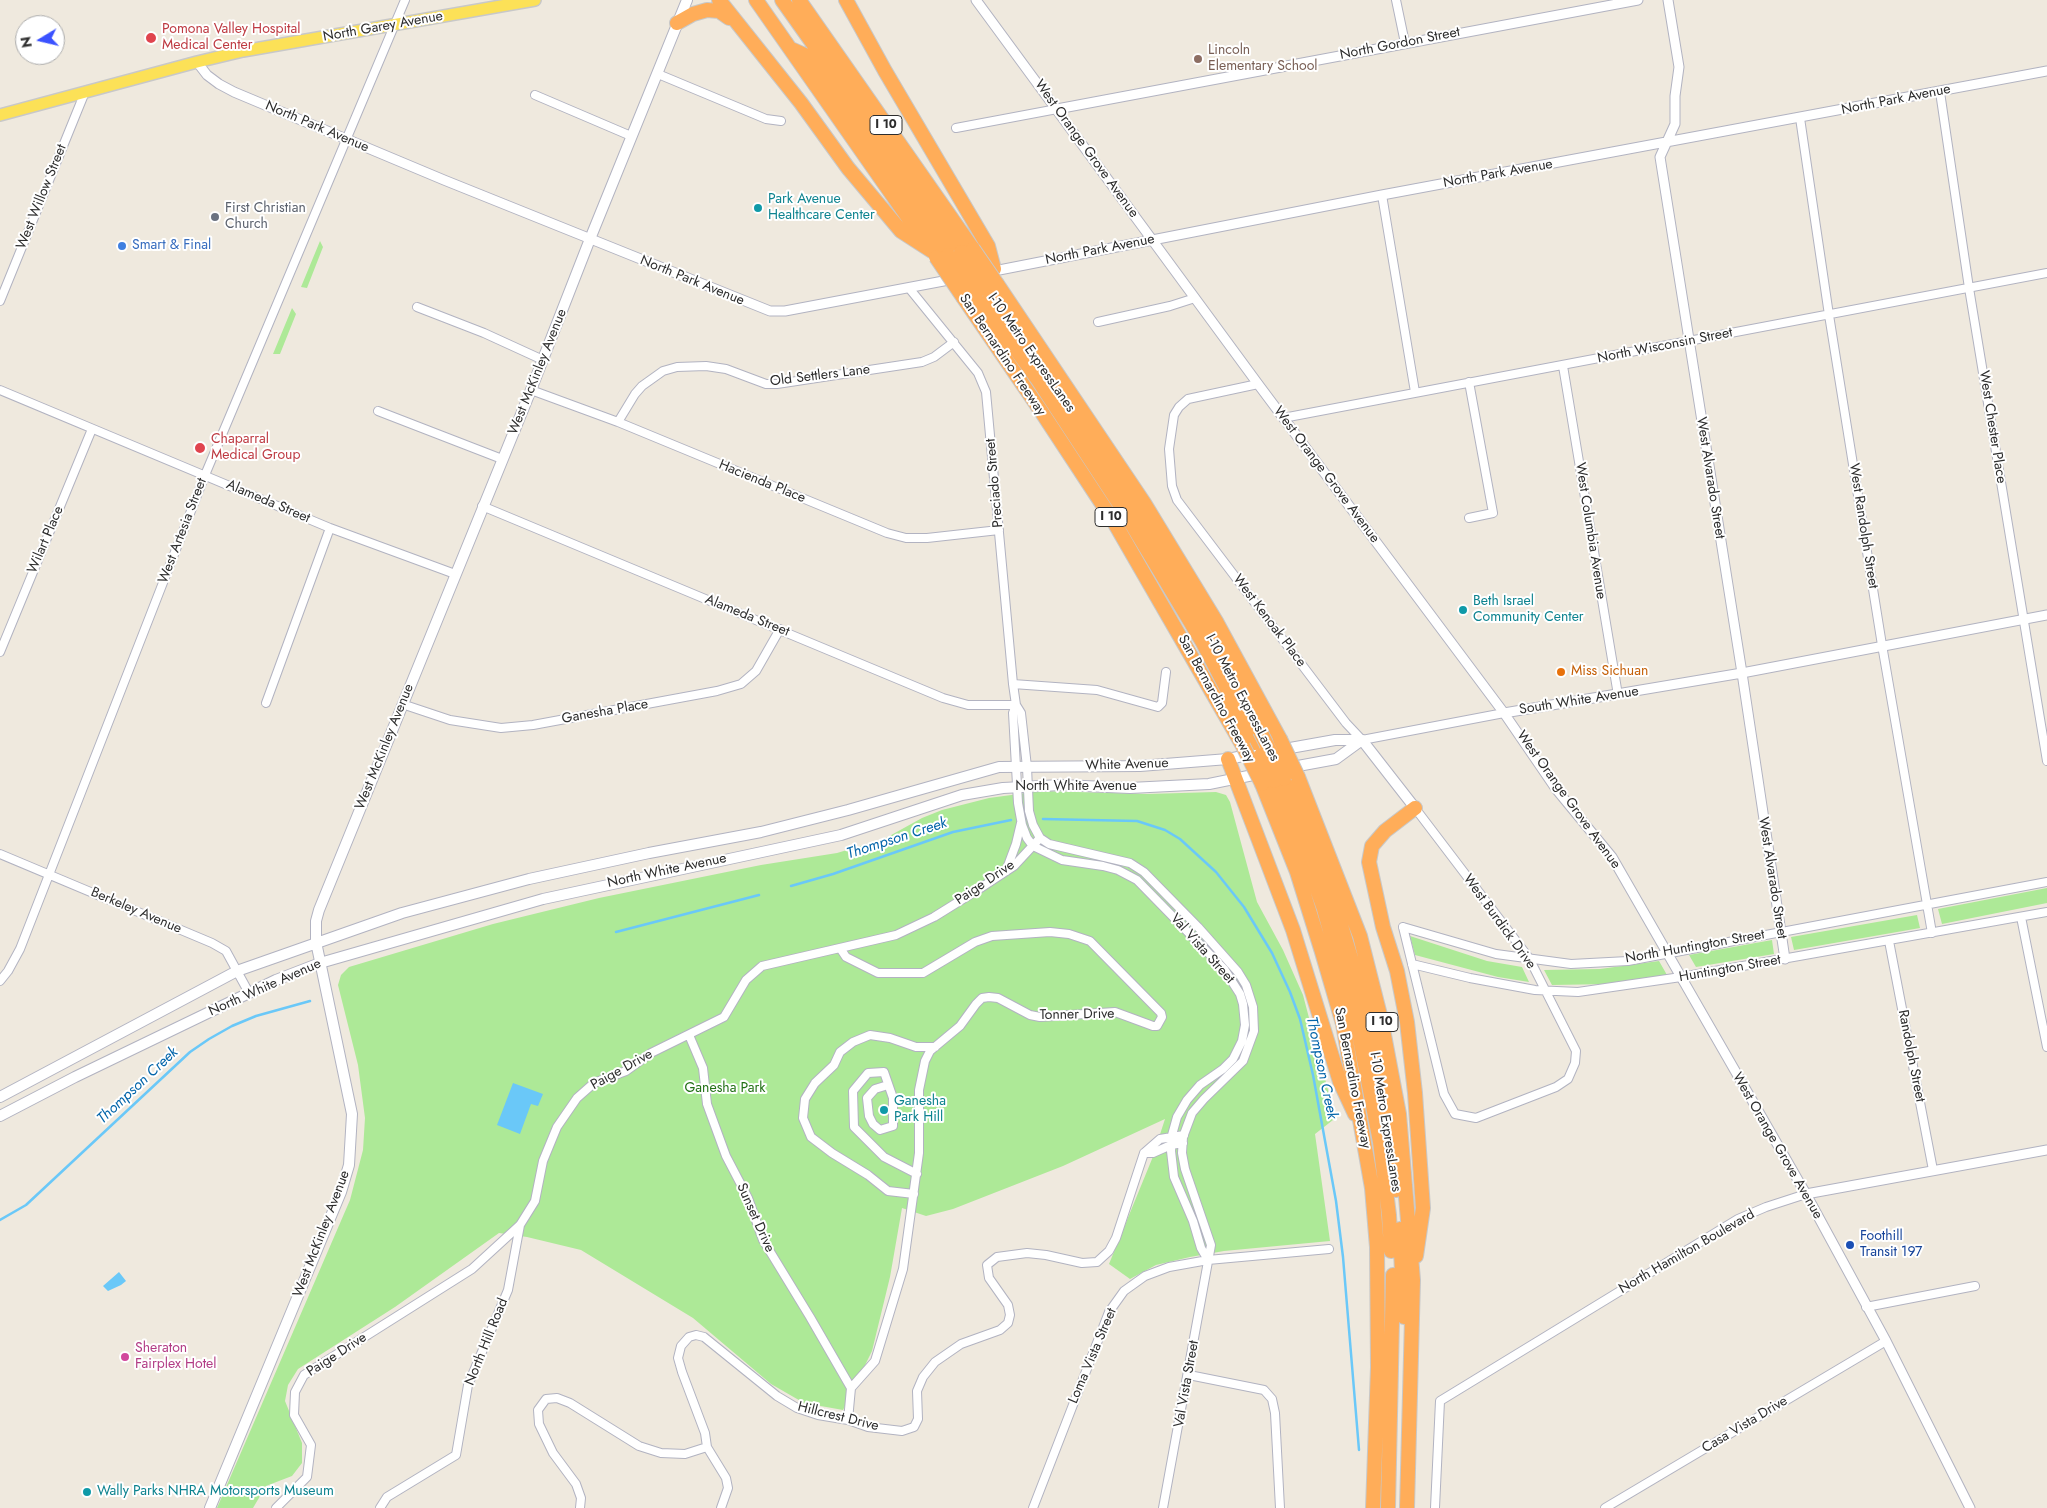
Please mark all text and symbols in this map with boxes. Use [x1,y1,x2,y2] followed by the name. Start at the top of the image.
[322,8,444,46] street label: North Garey Avenue
[15,15,65,65] north arrow
[162,22,300,54] place label: Pomona Valley Hospital Medical Center
[1338,24,1462,64] street label: North Gordon Street
[144,31,158,45] marker: Pomona Valley Hospital Medical Center
[15,35,37,49] text: N
[1208,43,1318,75] place label: Lincoln Elementary School
[1192,53,1204,65] marker: Lincoln Elementary School
[1030,77,1142,221] street label: West Orange Grove Avenue
[1840,81,1952,119] street label: North Park Avenue
[263,98,371,156] street label: North Park Avenue
[870,116,902,134] road number: I 10
[13,142,71,252] street label: West Willow Street
[1442,156,1554,192] street label: North Park Avenue
[768,192,875,224] place label: Park Avenue Healthcare Center
[225,201,306,233] place label: First Christian Church
[752,202,764,214] marker: Park Avenue Healthcare Center
[209,211,221,223] marker: First Christian Church
[1044,231,1156,269] street label: North Park Avenue
[132,238,211,254] place label: Smart & Final
[116,240,128,252] marker: Smart & Final
[637,252,747,310] street label: North Park Avenue
[984,290,1078,416] street label: I-10 Metro ExpressLanes
[955,291,1049,419] street label: San Bernardino Freeway
[505,307,571,437] street label: West McKinley Avenue
[1596,325,1734,367] street label: North Wisconsin Street
[769,362,871,390] street label: Old Settlers Lane
[1975,369,2009,485] street label: West Chester Place
[1269,404,1383,546] street label: West Orange Grove Avenue
[1692,416,1728,540] street label: West Alvarado Street
[211,432,300,464] place label: Chaparral Medical Group
[983,438,1007,528] street label: Preciado Street
[193,441,207,455] marker: Chaparral Medical Group
[716,457,808,507] street label: Hacienda Place
[1571,462,1609,600] street label: West Columbia Avenue
[1845,462,1881,590] street label: West Randolph Street
[155,476,211,586] street label: West Artesia Street
[223,477,313,527] street label: Alameda Street
[24,504,68,576] street label: Wilart Place
[1095,508,1127,526] road number: I 10
[1229,571,1309,671] street label: West Kenoak Place
[702,591,792,641] street label: Alameda Street
[1473,594,1584,626] place label: Beth Israel Community Center
[1457,604,1469,616] marker: Beth Israel Community Center
[1174,632,1258,766] street label: San Bernardino Freeway
[1201,632,1283,764] street label: I-10 Metro ExpressLanes
[1571,664,1648,680] place label: Miss Sichuan
[1555,666,1567,678] marker: Miss Sichuan
[352,682,418,812] street label: West McKinley Avenue
[1518,683,1640,719] street label: South White Avenue
[560,696,650,728] street label: Ganesha Place
[1512,728,1624,872] street label: West Orange Grove Avenue
[1085,755,1169,775] street label: White Avenue
[1015,779,1137,795] street label: North White Avenue
[845,814,949,864] water label: Thompson Creek
[1754,816,1790,940] street label: West Alvarado Street
[606,850,728,892] street label: North White Avenue
[952,857,1018,909] street label: Paige Drive
[1459,871,1539,973] street label: West Burdick Drive
[88,884,184,938] street label: Berkeley Avenue
[1166,911,1238,987] street label: Val Vista Street
[1624,926,1766,968] street label: North Huntington Street
[1678,952,1782,986] street label: Huntington Street
[206,956,324,1020] street label: North White Avenue
[1039,1006,1115,1024] street label: Tonner Drive
[1330,1006,1374,1150] street label: San Bernardino Freeway
[1894,1008,1928,1104] street label: Randolph Street
[1366,1012,1398,1032] road number: I 10
[1301,1015,1341,1121] water label: Thompson Creek
[94,1044,182,1128] water label: Thompson Creek
[588,1046,656,1094] street label: Paige Drive
[1366,1051,1404,1193] street label: I-10 Metro ExpressLanes
[1728,1070,1826,1222] street label: West Orange Grove Avenue
[684,1081,766,1097] park label: Ganesha Park
[894,1094,946,1126] place label: Ganesha Park Hill
[878,1104,890,1116] marker: Ganesha Park Hill
[290,1168,354,1300] street label: West McKinley Avenue
[732,1181,778,1255] street label: Sunset Drive
[1616,1206,1758,1298] street label: North Hamilton Boulevard
[1860,1229,1922,1262] place label: Foothill Transit 197
[1844,1239,1856,1251] marker: Foothill Transit 197
[462,1296,512,1388] street label: North Hill Road
[1065,1306,1121,1406] street label: Loma Vista Street
[304,1329,370,1381] street label: Paige Drive
[1171,1339,1203,1429] street label: Val Vista Street
[135,1341,216,1374] place label: Sheraton Fairplex Hotel
[119,1351,131,1363] marker: Sheraton Fairplex Hotel
[1699,1393,1791,1457] street label: Casa Vista Drive
[796,1399,880,1435] street label: Hillcrest Drive
[97,1484,334,1500] place label: Wally Parks NHRA Motorsports Museum
[81,1486,93,1498] marker: Wally Parks NHRA Motorsports Museum

